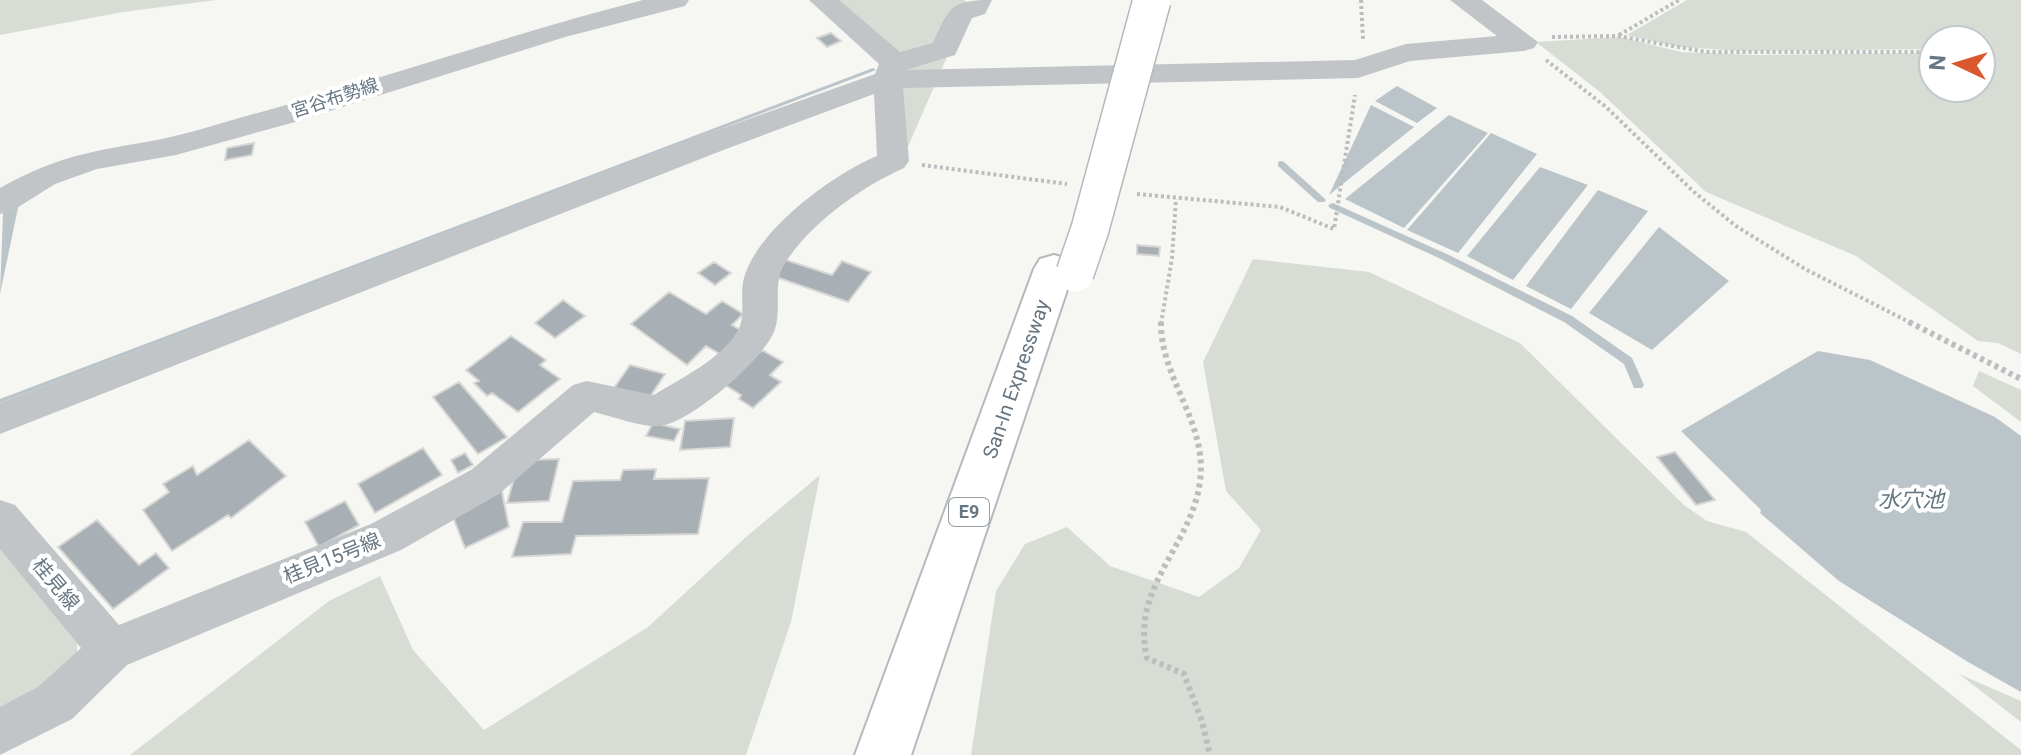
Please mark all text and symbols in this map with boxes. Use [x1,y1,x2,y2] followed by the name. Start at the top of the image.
[1917,24,1997,104] north arrow
[1925,54,1951,71] text: N
[289,74,381,121] street label: 宮谷布勢線
[978,296,1055,462] street label: San-In Expressway
[1878,487,1946,512] water label: 水穴池
[949,498,989,526] road number: E9
[280,528,384,588] street label: 桂見15号線
[28,553,84,615] street label: 桂見線

